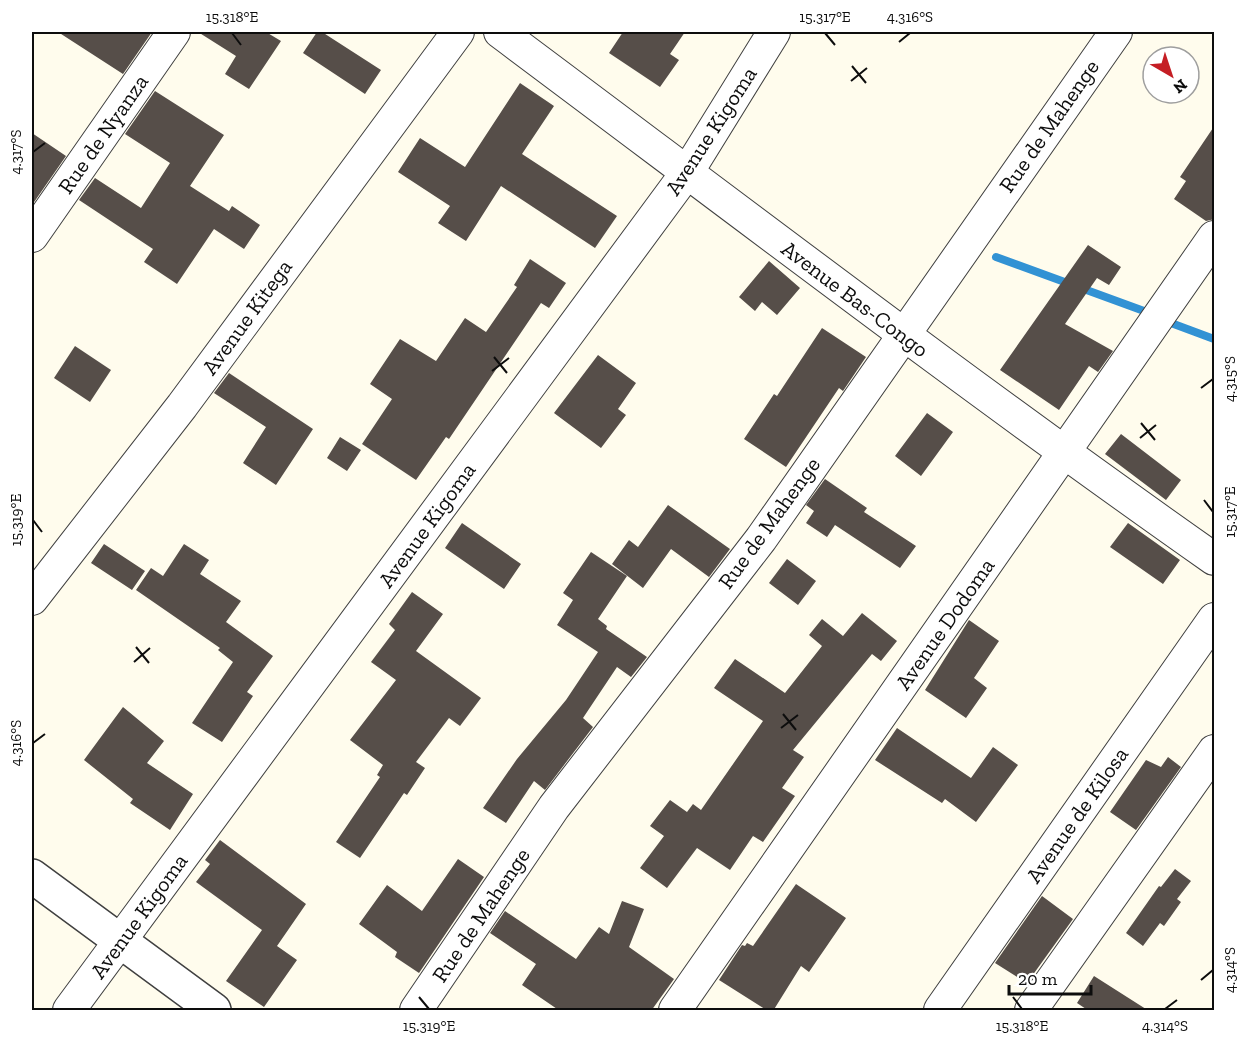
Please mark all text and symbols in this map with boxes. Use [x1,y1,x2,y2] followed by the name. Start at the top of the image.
[206,8,258,26] text: 15.318°E
[799,8,851,26] text: 15.317°E
[887,8,933,26] text: 4.316°S
[1141,45,1201,105] north arrow
[993,54,1105,198] street label: Rue de Mahenge
[659,61,763,200] street label: Avenue Kigoma
[52,69,154,199] street label: Rue de Nyanza
[1169,75,1191,97] text: N
[7,129,25,175] text: 4.317°S
[776,235,934,363] street label: Avenue Bas-Congo
[196,254,298,380] street label: Avenue Kitega
[1221,356,1239,402] text: 4.315°S
[712,452,826,594] street label: Rue de Mahenge
[373,457,482,593] street label: Avenue Kigoma
[1221,486,1239,538] text: 15.317°E
[7,494,25,546] text: 15.319°E
[890,553,1001,695] street label: Avenue Dodoma
[7,720,25,766] text: 4.316°S
[1020,742,1134,888] street label: Avenue de Kilosa
[426,843,536,987] street label: Rue de Mahenge
[85,848,194,984] street label: Avenue Kigoma
[1221,947,1239,993] text: 4.314°S
[1009,958,1092,996] scale bar
[1018,968,1058,990] text: 20 m
[403,1017,455,1035] text: 15.319°E
[996,1017,1048,1035] text: 15.318°E
[1142,1017,1188,1035] text: 4.314°S

